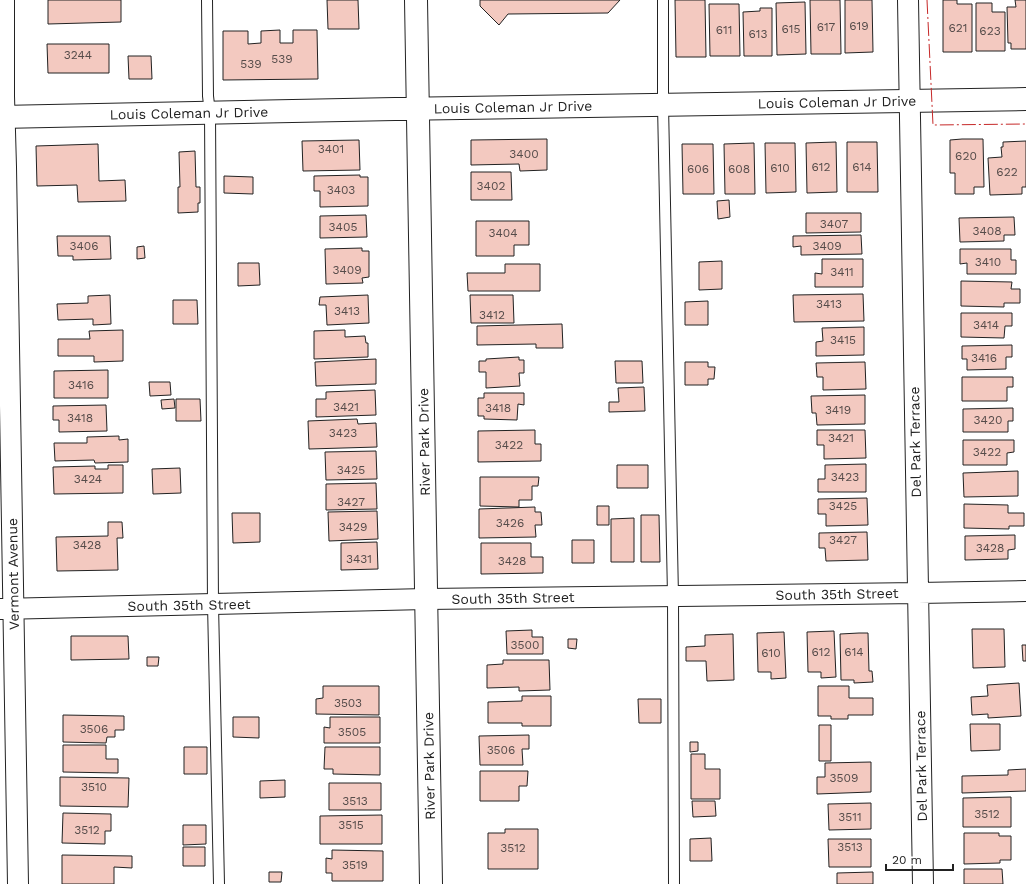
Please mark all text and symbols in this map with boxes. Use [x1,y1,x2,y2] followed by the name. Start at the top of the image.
[849,19,869,33] house number: 619
[817,20,836,34] house number: 617
[949,21,967,35] house number: 621
[782,22,800,36] house number: 615
[716,23,732,37] house number: 611
[979,24,1001,38] house number: 623
[749,27,767,41] house number: 613
[64,48,92,62] house number: 3244
[271,52,293,66] house number: 539
[240,57,262,71] house number: 539
[758,93,916,111] street label: Louis Coleman Jr Drive
[434,98,592,116] street label: Louis Coleman Jr Drive
[110,104,268,122] street label: Louis Coleman Jr Drive
[318,142,344,156] house number: 3401
[509,147,539,161] house number: 3400
[955,149,977,163] house number: 620
[812,160,830,174] house number: 612
[852,160,872,174] house number: 614
[770,161,790,175] house number: 610
[687,162,709,176] house number: 606
[728,162,750,176] house number: 608
[996,165,1018,179] house number: 622
[477,179,505,193] house number: 3402
[327,183,355,197] house number: 3403
[820,217,848,231] house number: 3407
[329,220,357,234] house number: 3405
[972,224,1002,238] house number: 3408
[488,226,518,240] house number: 3404
[69,239,99,253] house number: 3406
[812,239,842,253] house number: 3409
[975,255,1001,269] house number: 3410
[332,263,362,277] house number: 3409
[830,265,854,279] house number: 3411
[816,297,842,311] house number: 3413
[334,304,360,318] house number: 3413
[479,308,505,322] house number: 3412
[973,318,999,332] house number: 3414
[830,333,856,347] house number: 3415
[971,351,997,365] house number: 3416
[68,378,94,392] house number: 3416
[906,386,924,498] street label: Del Park Terrace
[415,388,433,496] street label: River Park Drive
[333,400,359,414] house number: 3421
[485,401,511,415] house number: 3418
[825,403,851,417] house number: 3419
[67,411,93,425] house number: 3418
[974,413,1002,427] house number: 3420
[329,426,357,440] house number: 3423
[828,431,854,445] house number: 3421
[495,438,523,452] house number: 3422
[973,445,1001,459] house number: 3422
[337,463,365,477] house number: 3425
[831,470,859,484] house number: 3423
[74,472,102,486] house number: 3424
[337,495,365,509] house number: 3427
[829,499,857,513] house number: 3425
[496,516,524,530] house number: 3426
[4,518,22,630] street label: Vermont Avenue
[339,520,367,534] house number: 3429
[829,533,857,547] house number: 3427
[73,538,101,552] house number: 3428
[976,541,1004,555] house number: 3428
[346,552,372,566] house number: 3431
[498,554,526,568] house number: 3428
[775,585,899,603] street label: South 35th Street
[451,589,575,607] street label: South 35th Street
[127,596,251,614] street label: South 35th Street
[511,638,539,652] house number: 3500
[812,645,830,659] house number: 612
[844,645,864,659] house number: 614
[761,646,781,660] house number: 610
[334,696,362,710] house number: 3503
[912,710,930,822] street label: Del Park Terrace
[420,712,438,820] street label: River Park Drive
[80,722,108,736] house number: 3506
[338,725,366,739] house number: 3505
[487,743,515,757] house number: 3506
[830,771,858,785] house number: 3509
[81,780,107,794] house number: 3510
[342,794,368,808] house number: 3513
[974,807,1000,821] house number: 3512
[838,810,862,824] house number: 3511
[338,818,364,832] house number: 3515
[74,823,100,837] house number: 3512
[837,840,863,854] house number: 3513
[500,841,526,855] house number: 3512
[886,846,953,872] scale bar
[892,853,922,867] text: 20 m
[342,858,368,872] house number: 3519

